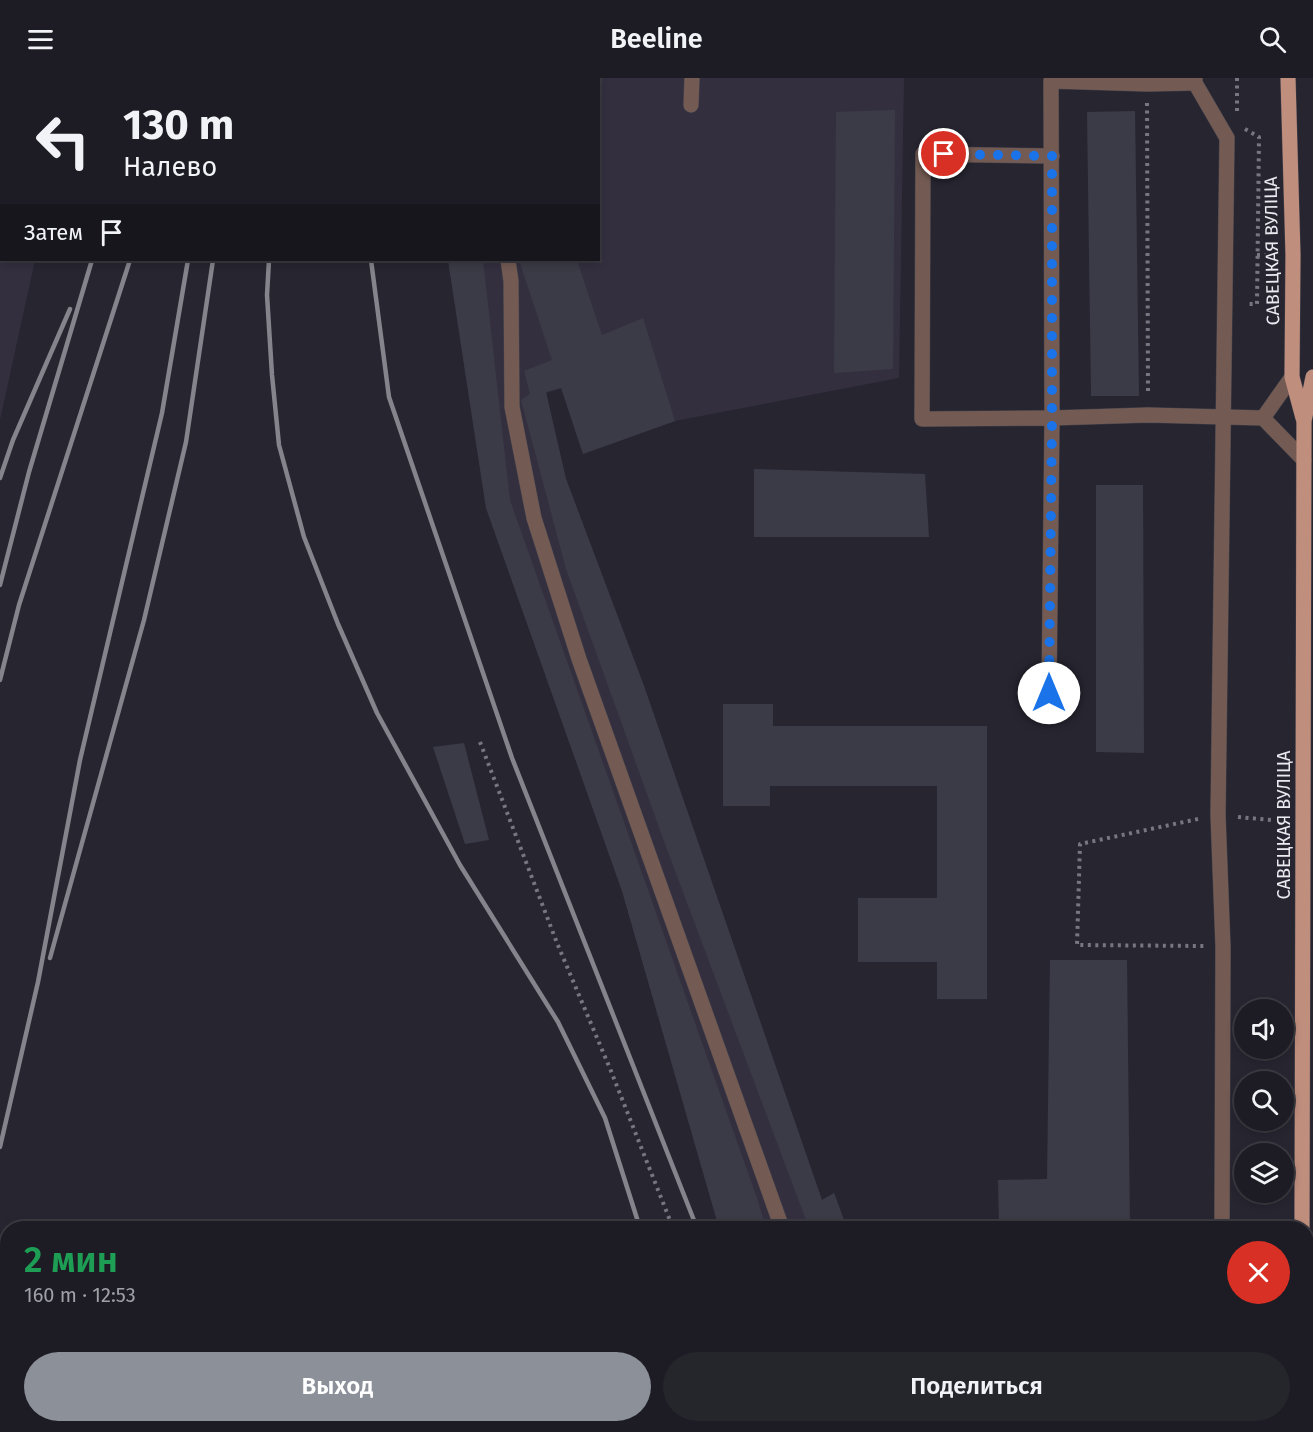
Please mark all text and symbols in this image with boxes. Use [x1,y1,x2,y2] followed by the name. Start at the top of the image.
[24,23,57,56] icon: menu
[610,23,703,55] text: Beeline
[1256,23,1289,56] icon: search
[123,100,234,150] text: 130 m
[24,102,102,180] icon: left
[918,128,969,179] pin
[927,137,960,170] icon: arrive
[123,151,217,183] text: Налево
[1260,176,1284,326] street label: САВЕЦКАЯ ВУЛІЦА
[95,216,128,249] icon: arrive
[24,219,83,246] text: Затем
[1017,661,1081,725] position arrow
[1273,750,1295,899] street label: САВЕЦКАЯ ВУЛІЦА
[1234,999,1294,1203] map controls
[1234,999,1294,1059] button: sound
[1234,1071,1294,1131] button: search
[1234,1143,1294,1203] button: layers
[24,1238,118,1282] text: 2 мин
[1227,1241,1290,1304] button: close
[24,1283,136,1307] text: 160 m · 12:53
[24,1352,651,1421] button: Выход
[663,1352,1290,1421] button: Поделиться

